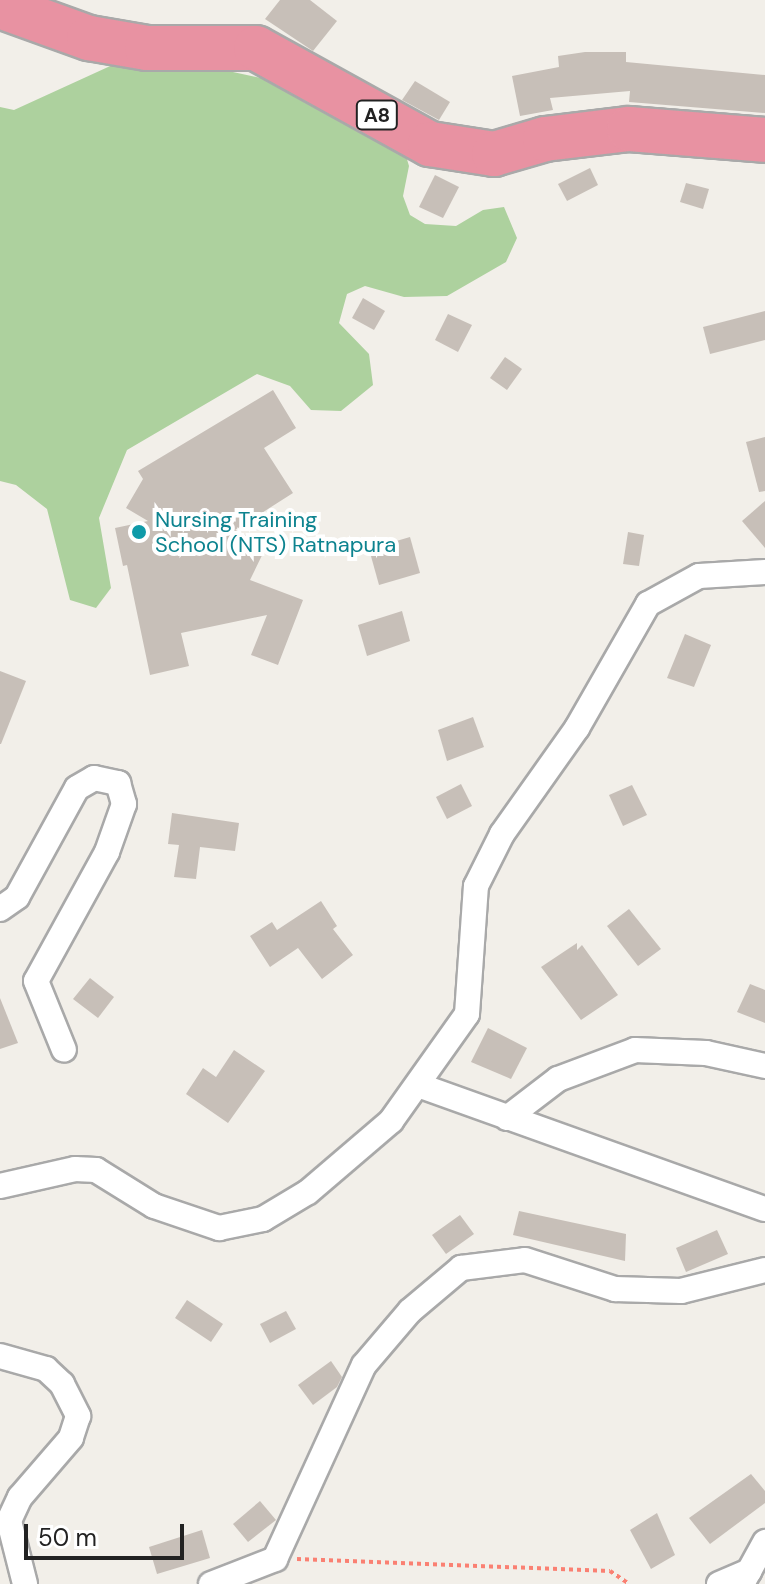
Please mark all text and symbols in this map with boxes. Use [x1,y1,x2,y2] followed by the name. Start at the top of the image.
[355,99,399,131] road number: A8
[155,506,396,558] place label: Nursing Training School (NTS) Ratnapura
[130,523,148,541] marker: Nursing Training School (NTS) Ratnapura
[28,1508,188,1558] scale bar
[38,1522,97,1553] text: 50 m

